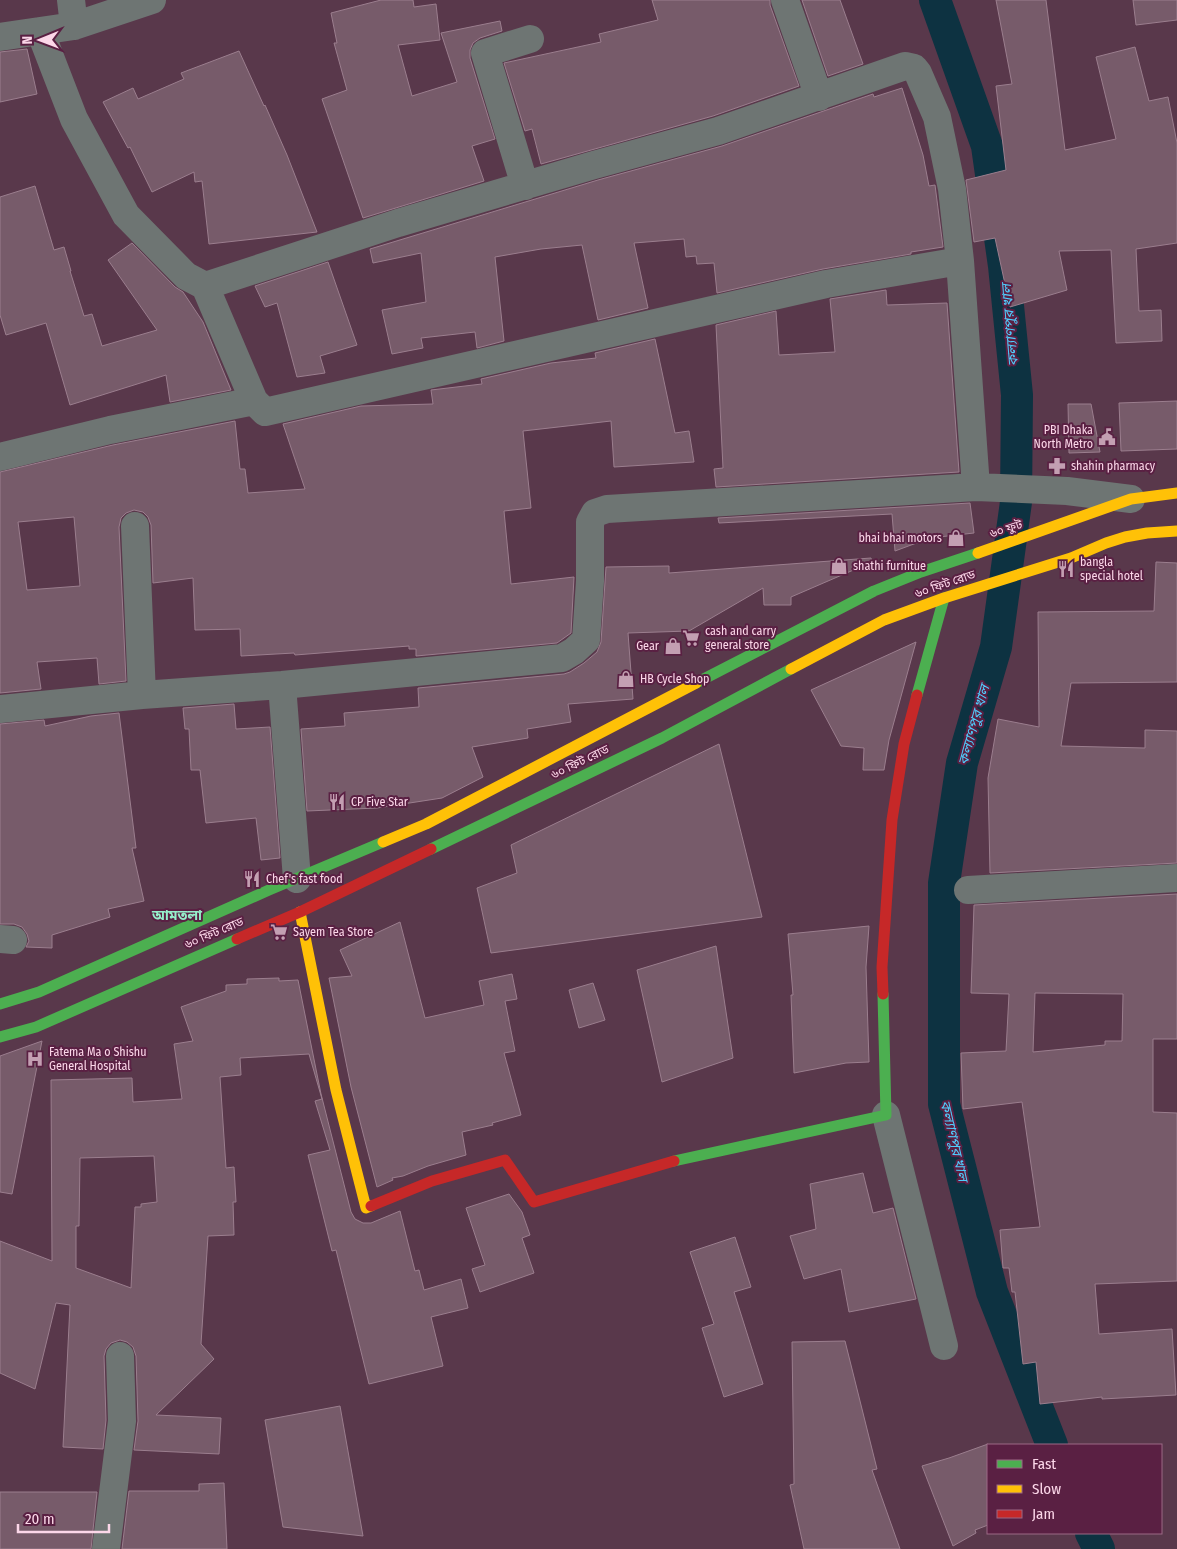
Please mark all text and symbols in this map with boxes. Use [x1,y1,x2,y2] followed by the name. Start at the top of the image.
[15,15,65,65] north arrow
[19,36,36,45] text: N
[998,280,1022,367] water label: কল্যাণপুর খাল
[1034,423,1093,451] place label: PBI Dhaka North Metro
[1097,427,1117,447] public building icon: PBI Dhaka North Metro
[1047,456,1067,476] pharmacy icon: shahin pharmacy
[1071,459,1156,473] place label: shahin pharmacy
[988,516,1025,542] street label: ৬০ ফুট
[946,528,966,548] shop icon: bhai bhai motors
[858,531,942,545] place label: bhai bhai motors
[1080,555,1143,583] place label: bangla special hotel
[829,556,849,576] shop icon: shathi furnitue
[853,559,926,573] place label: shathi furnitue
[1056,559,1076,579] restaurant icon: bangla special hotel
[913,566,977,601] street label: ৬০ ফিট রোড
[705,624,777,652] place label: cash and carry general store
[681,628,701,648] supermarket icon: cash and carry general store
[663,636,683,656] shop icon: Gear
[636,639,660,653] place label: Gear
[616,669,636,689] shop icon: HB Cycle Shop
[640,672,709,686] place label: HB Cycle Shop
[954,680,994,767] water label: কল্যাণপুর খাল
[548,741,612,782] street label: ৬০ ফিট রোড
[327,792,347,812] restaurant icon: CP Five Star
[351,795,409,809] place label: CP Five Star
[242,869,262,889] restaurant icon: Chef's fast food
[266,872,343,886] place label: Chef's fast food
[151,907,203,924] district label: আমতলা
[182,913,246,952] street label: ৬০ ফিট রোড
[269,922,289,942] supermarket icon: Sayem Tea Store
[293,925,373,939] place label: Sayem Tea Store
[49,1045,146,1073] place label: Fatema Ma o Shishu General Hospital
[25,1049,45,1069] hospital icon: Fatema Ma o Shishu General Hospital
[936,1099,972,1186] water label: কল্যাণপুর খাল
[987,1444,1162,1534] legend
[1032,1455,1056,1473] text: Fast
[1032,1480,1061,1498] text: Slow
[18,1502,109,1534] scale bar
[1032,1505,1055,1523] text: Jam
[25,1510,55,1528] text: 20 m

